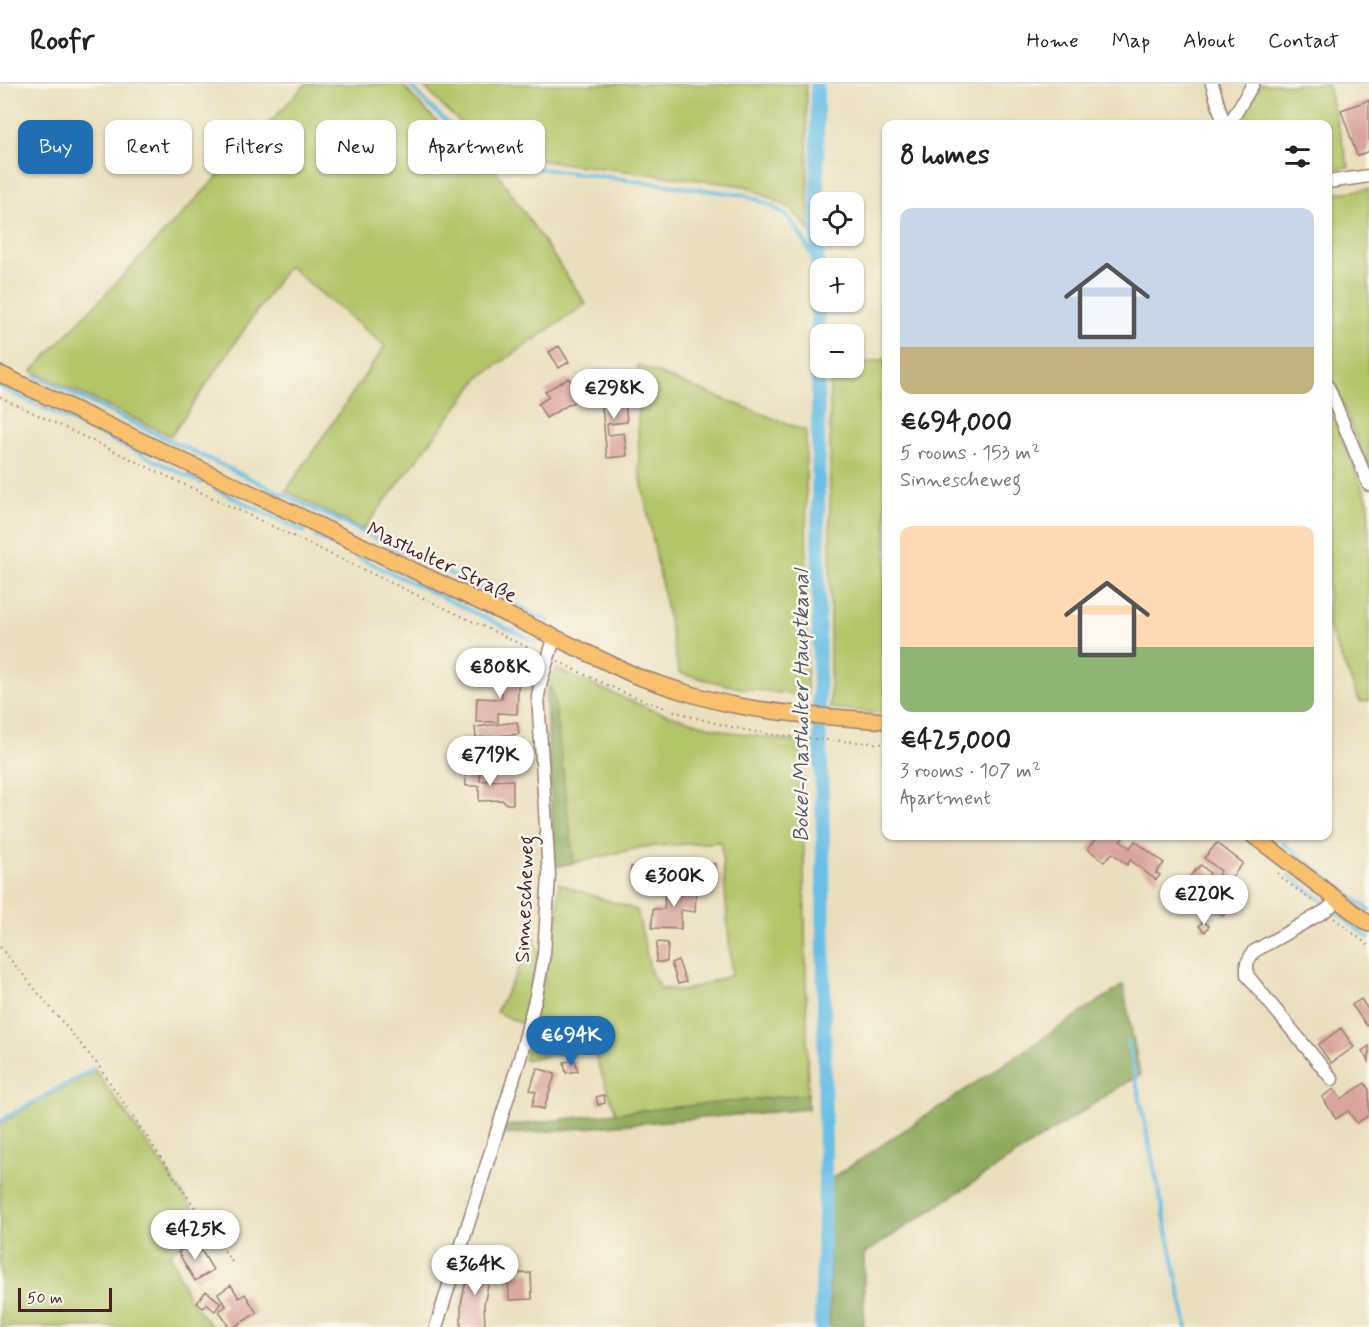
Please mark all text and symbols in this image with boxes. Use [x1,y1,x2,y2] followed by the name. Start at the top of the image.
[30,23,94,60] text: Roofr
[1027,27,1079,55] text: Home
[1112,27,1150,55] text: Map
[1183,27,1235,55] text: About
[1268,27,1339,55] text: Contact
[18,120,93,174] chip: Buy
[105,120,192,174] chip: Rent
[204,120,304,174] chip: Filters
[316,120,396,174] chip: New
[408,120,545,174] chip: Apartment
[900,139,990,173] text: 8 homes
[1281,140,1314,173] icon: filters
[810,192,864,378] map controls
[810,192,864,246] button: locate
[1053,247,1161,355] icon: home
[810,258,864,312] button: +
[810,324,864,378] button: −
[572,369,656,420] pin: €298K
[584,375,644,402] text: €298K
[900,406,1012,440] text: €694,000
[900,440,1040,467] text: 5 rooms · 153 m²
[900,467,1021,494] text: Sinnescheweg
[362,516,521,610] street label: Mastholter Straße
[1053,565,1161,673] icon: home
[788,567,816,842] water label: Bokel-Mastholter Hauptkanal
[458,648,542,699] pin: €808K
[470,654,530,681] text: €808K
[900,724,1011,758] text: €425,000
[448,736,532,787] pin: €719K
[461,742,519,769] text: €719K
[900,758,1041,785] text: 3 rooms · 107 m²
[900,785,991,812] text: Apartment
[509,835,543,963] street label: Sinnescheweg
[632,857,716,908] pin: €300K
[644,863,704,890] text: €300K
[1162,875,1246,926] pin: €220K
[1174,881,1234,908] text: €220K
[529,1016,613,1067] pin: €694K
[540,1022,602,1049] text: €694K
[153,1210,237,1261] pin: €425K
[165,1216,225,1243] text: €425K
[433,1245,517,1296] pin: €364K
[445,1251,505,1278] text: €364K
[18,1285,112,1312] scale bar
[27,1288,63,1309] text: 50 m

